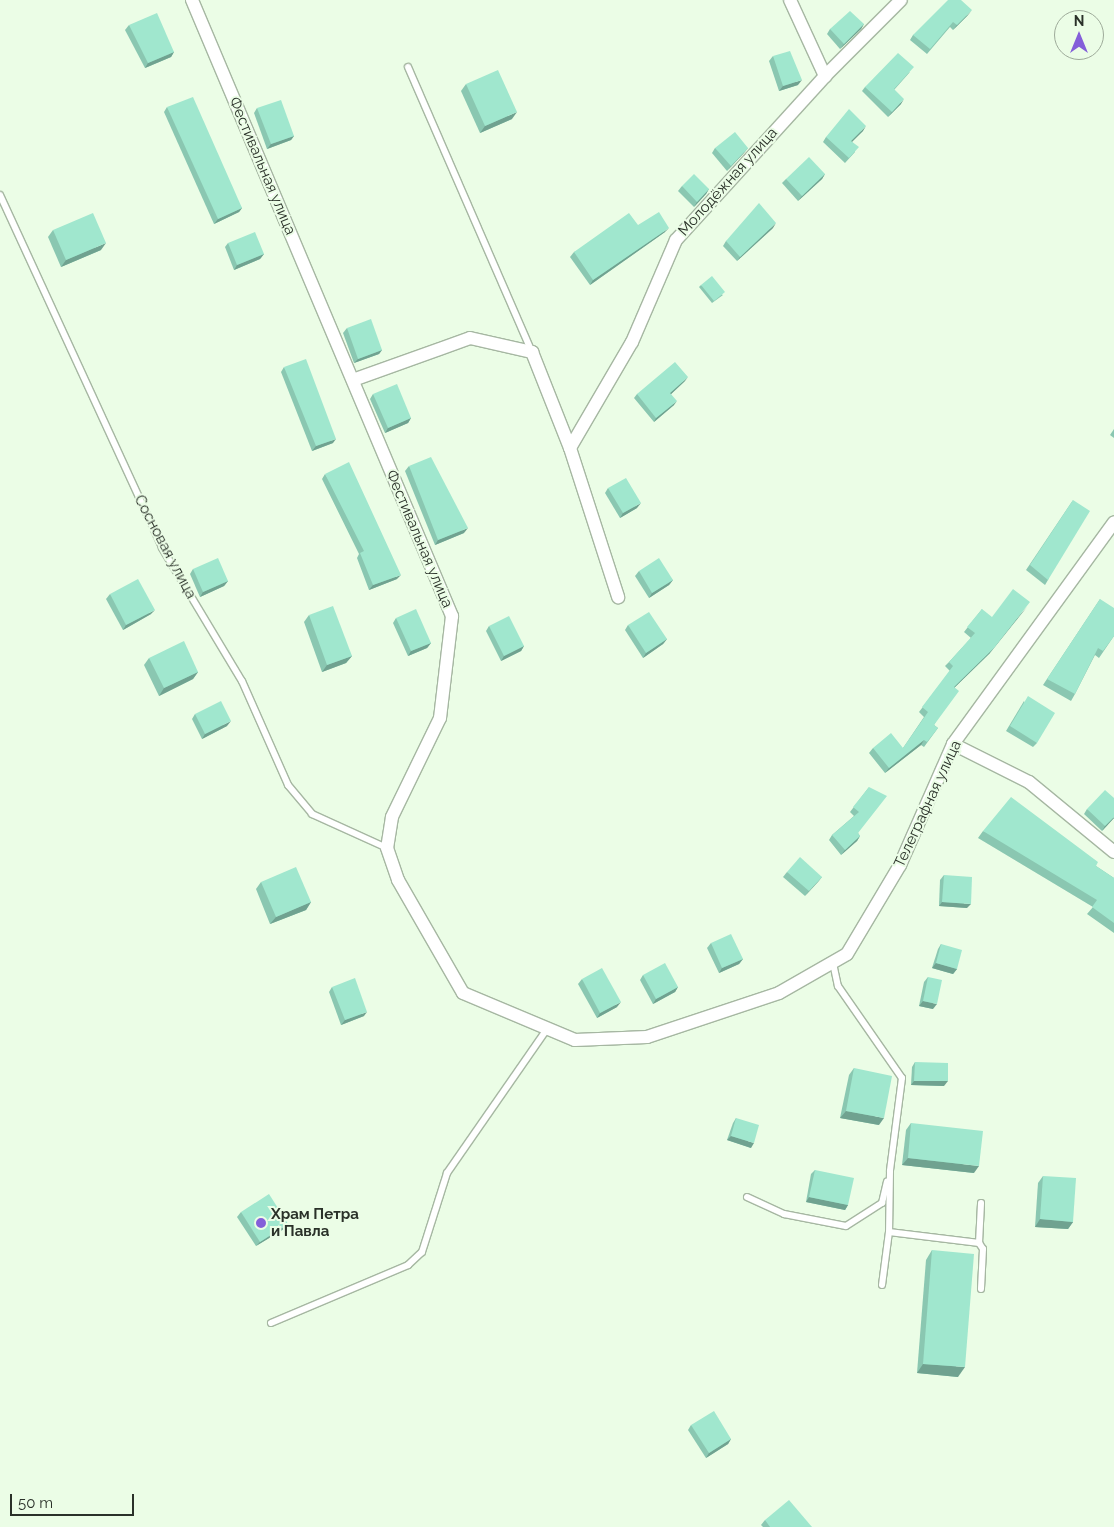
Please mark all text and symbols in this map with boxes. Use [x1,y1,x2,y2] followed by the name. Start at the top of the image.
[1054,10,1104,60] north arrow
[1074,13,1084,29] text: N
[225,94,299,238] street label: Фестивальная улица
[675,124,781,240] street label: Молодёжная улица
[382,467,456,611] street label: Фестивальная улица
[130,492,200,602] street label: Сосновая улица
[891,737,965,871] street label: Телеграфная улица
[271,1205,359,1240] place label: Храм Петра и Павла
[255,1217,267,1229] marker: Храм Петра и Павла
[12,1484,136,1516] scale bar
[18,1494,53,1512] text: 50 m

